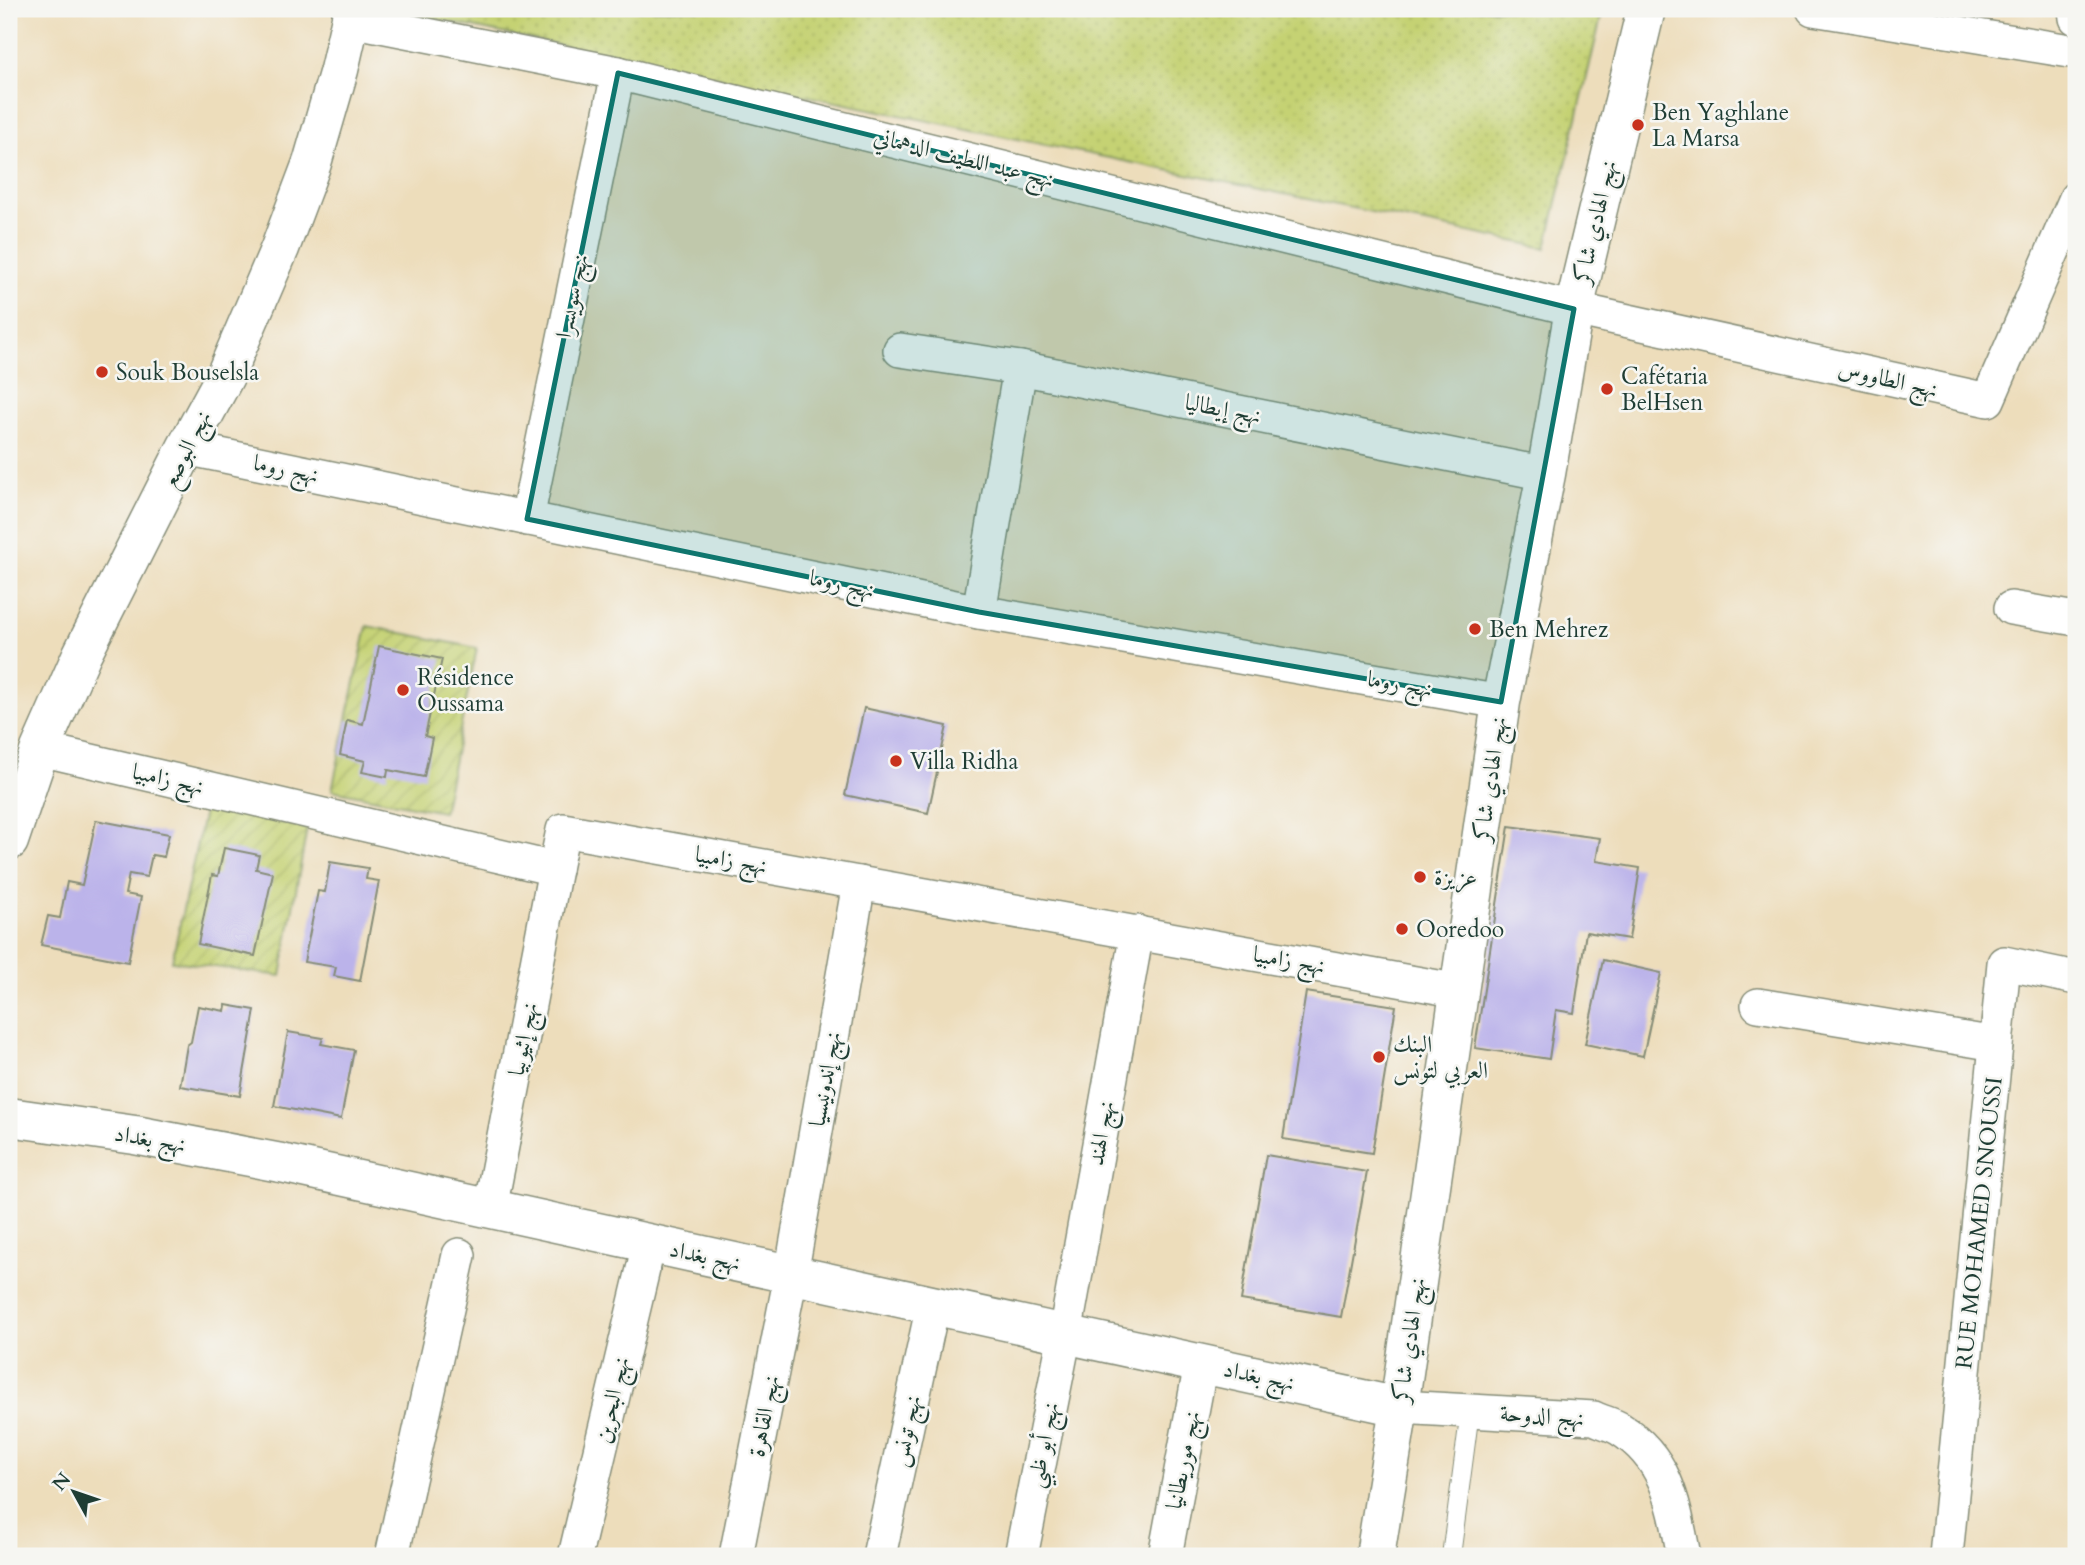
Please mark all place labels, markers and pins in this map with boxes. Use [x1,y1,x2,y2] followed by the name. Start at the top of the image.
[1652,97,1789,154] place label: Ben Yaghlane La Marsa
[1630,117,1646,133] marker: Ben Yaghlane La Marsa
[116,357,259,388] place label: Souk Bouselsla
[1621,361,1708,418] place label: Cafétaria BelHsen
[94,364,110,380] marker: Souk Bouselsla
[1599,381,1615,397] marker: Cafétaria BelHsen
[1489,614,1608,645] place label: Ben Mehrez
[1467,621,1483,637] marker: Ben Mehrez
[417,662,514,719] place label: Résidence Oussama
[395,682,411,698] marker: Résidence Oussama
[910,746,1018,777] place label: Villa Ridha
[888,753,904,769] marker: Villa Ridha
[1434,862,1477,893] place label: عزيزة
[1412,869,1428,885] marker: عزيزة
[1416,914,1504,945] place label: Ooredoo
[1394,921,1410,937] marker: Ooredoo
[1393,1029,1488,1089] place label: البنك العربي لتونس
[1371,1049,1387,1065] marker: البنك العربي لتونس

